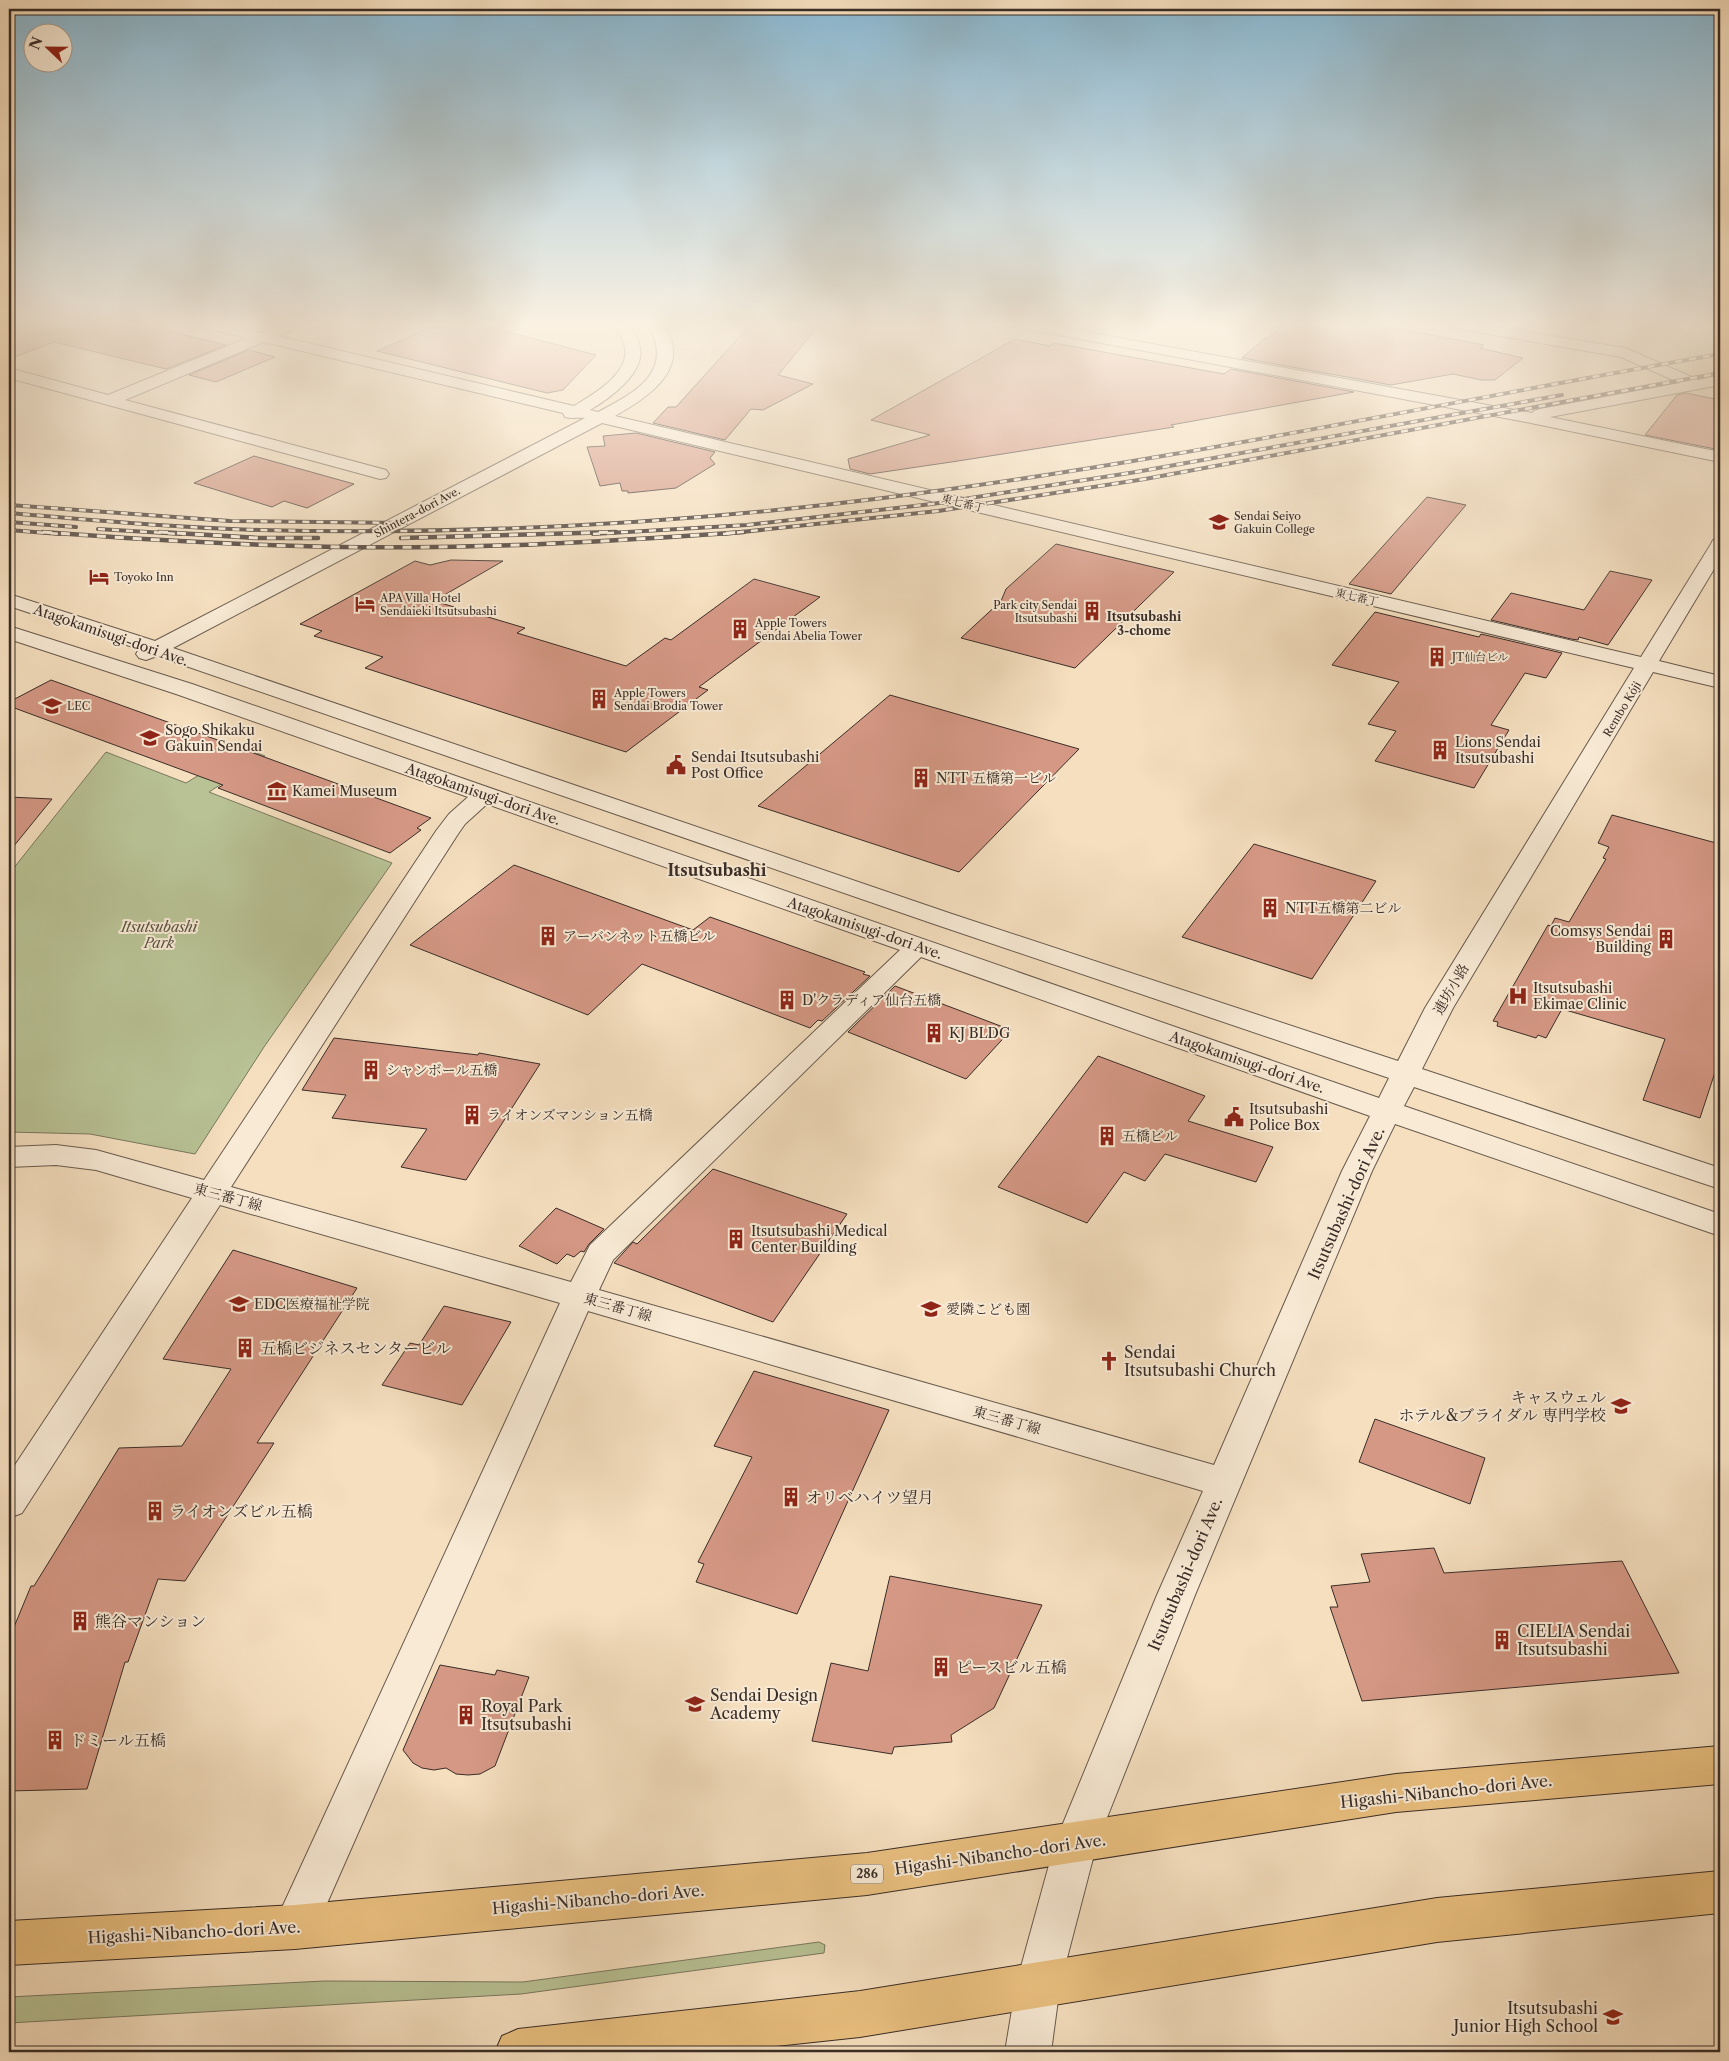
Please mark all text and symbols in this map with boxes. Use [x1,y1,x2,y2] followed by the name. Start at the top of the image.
[22,22,72,72] north arrow
[25,34,47,52] text: N
[372,483,462,541] street label: Shintera-dori Ave.
[940,491,986,515] street label: 東七番丁
[1234,509,1315,536] place label: Sendai Seiyo Gakuin College
[1208,511,1230,533] school or university icon: Sendai Seiyo Gakuin College
[88,566,110,588] hotel icon: Toyoko Inn
[114,570,174,584] place label: Toyoko Inn
[1334,585,1380,609] street label: 東七番丁
[379,591,497,618] place label: APA Villa Hotel Sendaieki Itsutsubashi
[354,593,376,615] hotel icon: APA Villa Hotel Sendaieki Itsutsubashi
[993,598,1078,625] place label: Park city Sendai Itsutsubashi
[30,600,191,670] street label: Atagokamisugi-dori Ave.
[1081,600,1103,622] building icon: Park city Sendai Itsutsubashi
[1107,609,1182,638] district label: Itsutsubashi 3-chome
[754,616,862,643] place label: Apple Towers Sendai Abelia Tower
[729,618,751,640] building icon: Apple Towers Sendai Abelia Tower
[1426,646,1448,668] building icon: JT仙台ビル
[1450,650,1508,664] place label: JT仙台ビル
[1600,678,1644,739] street label: Rembo Kóji
[613,686,723,713] place label: Apple Towers Sendai Brodia Tower
[588,688,610,710] building icon: Apple Towers Sendai Brodia Tower
[41,695,63,717] school or university icon: LEC
[67,699,90,713] place label: LEC
[165,721,262,755] place label: Sogo Shikaku Gakuin Sendai
[139,727,161,749] school or university icon: Sogo Shikaku Gakuin Sendai
[1455,733,1541,767] place label: Lions Sendai Itsutsubashi
[1429,739,1451,761] building icon: Lions Sendai Itsutsubashi
[691,748,819,782] place label: Sendai Itsutsubashi Post Office
[665,754,687,776] public building icon: Sendai Itsutsubashi Post Office
[402,759,563,829] street label: Atagokamisugi-dori Ave.
[910,767,932,789] building icon: NTT 五橋第一ビル
[936,769,1056,787] place label: NTT 五橋第一ビル
[266,780,288,802] museum icon: Kamei Museum
[292,782,397,800] place label: Kamei Museum
[667,860,767,880] district label: Itsutsubashi
[784,893,945,963] street label: Atagokamisugi-dori Ave.
[1259,897,1281,919] building icon: NTT五橋第二ビル
[1285,899,1402,917] place label: NTT五橋第二ビル
[120,918,199,952] park label: Itsutsubashi Park
[1550,922,1652,956] place label: Comsys Sendai Building
[537,925,559,947] building icon: アーバンネット五橋ビル
[563,927,715,945] place label: アーバンネット五橋ビル
[1655,928,1677,950] building icon: Comsys Sendai Building
[1429,960,1473,1018] street label: 連坊小路
[1533,979,1627,1013] place label: Itsutsubashi Ekimae Clinic
[1507,985,1529,1007] hospital icon: Itsutsubashi Ekimae Clinic
[776,989,798,1011] building icon: D'クラディア仙台五橋
[802,991,941,1009] place label: D'クラディア仙台五橋
[923,1022,945,1044] building icon: KJ BLDG
[949,1024,1010,1042] place label: KJ BLDG
[1166,1027,1327,1097] street label: Atagokamisugi-dori Ave.
[360,1059,382,1081] building icon: シャンボール五橋
[386,1061,497,1079] place label: シャンボール五橋
[1249,1100,1328,1134] place label: Itsutsubashi Police Box
[461,1104,483,1126] building icon: ライオンズマンション五橋
[487,1106,653,1124] place label: ライオンズマンション五橋
[1223,1106,1245,1128] public building icon: Itsutsubashi Police Box
[1303,1124,1389,1282] street label: Itsutsubashi-dori Ave.
[1096,1125,1118,1147] building icon: 五橋ビル
[1122,1127,1178,1145] place label: 五橋ビル
[192,1179,264,1215] street label: 東三番丁線
[751,1222,887,1256] place label: Itsutsubashi Medical Center Building
[725,1228,747,1250] building icon: Itsutsubashi Medical Center Building
[582,1289,654,1325] street label: 東三番丁線
[228,1293,250,1315] school or university icon: EDC医療福祉学院
[254,1295,370,1313] place label: EDC医療福祉学院
[920,1298,942,1320] school or university icon: 愛隣こども園
[946,1300,1030,1318] place label: 愛隣こども園
[234,1337,256,1359] building icon: 五橋ビジネスセンタービル
[260,1338,451,1358] place label: 五橋ビジネスセンタービル
[1124,1342,1276,1380] place label: Sendai Itsutsubashi Church
[1098,1350,1120,1372] church icon: Sendai Itsutsubashi Church
[1398,1387,1606,1425] place label: キャスウェル ホテル&ブライダル 専門学校
[1610,1395,1632,1417] school or university icon: キャスウェル ホテル&ブライダル 専門学校
[971,1402,1043,1438] street label: 東三番丁線
[780,1486,802,1508] building icon: オリベハイツ望月
[806,1487,934,1507] place label: オリベハイツ望月
[1144,1494,1226,1654] street label: Itsutsubashi-dori Ave.
[144,1500,166,1522] building icon: ライオンズビル五橋
[170,1501,313,1521] place label: ライオンズビル五橋
[69,1610,91,1632] building icon: 熊谷マンション
[95,1611,206,1631] place label: 熊谷マンション
[1517,1621,1630,1659] place label: CIELIA Sendai Itsutsubashi
[1491,1629,1513,1651] building icon: CIELIA Sendai Itsutsubashi
[930,1656,952,1678] building icon: ピースビル五橋
[956,1657,1067,1677] place label: ピースビル五橋
[709,1685,818,1723] place label: Sendai Design Academy
[684,1693,706,1715] school or university icon: Sendai Design Academy
[481,1696,572,1734] place label: Royal Park Itsutsubashi
[455,1704,477,1726] building icon: Royal Park Itsutsubashi
[44,1729,66,1751] building icon: ドミール五橋
[70,1730,166,1750] place label: ドミール五橋
[1339,1770,1553,1812] street label: Higashi-Nibancho-dori Ave.
[893,1829,1107,1879] street label: Higashi-Nibancho-dori Ave.
[851,1865,883,1884] road number: 286
[491,1880,705,1918] street label: Higashi-Nibancho-dori Ave.
[87,1916,301,1948] street label: Higashi-Nibancho-dori Ave.
[1451,1998,1598,2036] place label: Itsutsubashi Junior High School
[1602,2006,1624,2028] school or university icon: Itsutsubashi Junior High School

